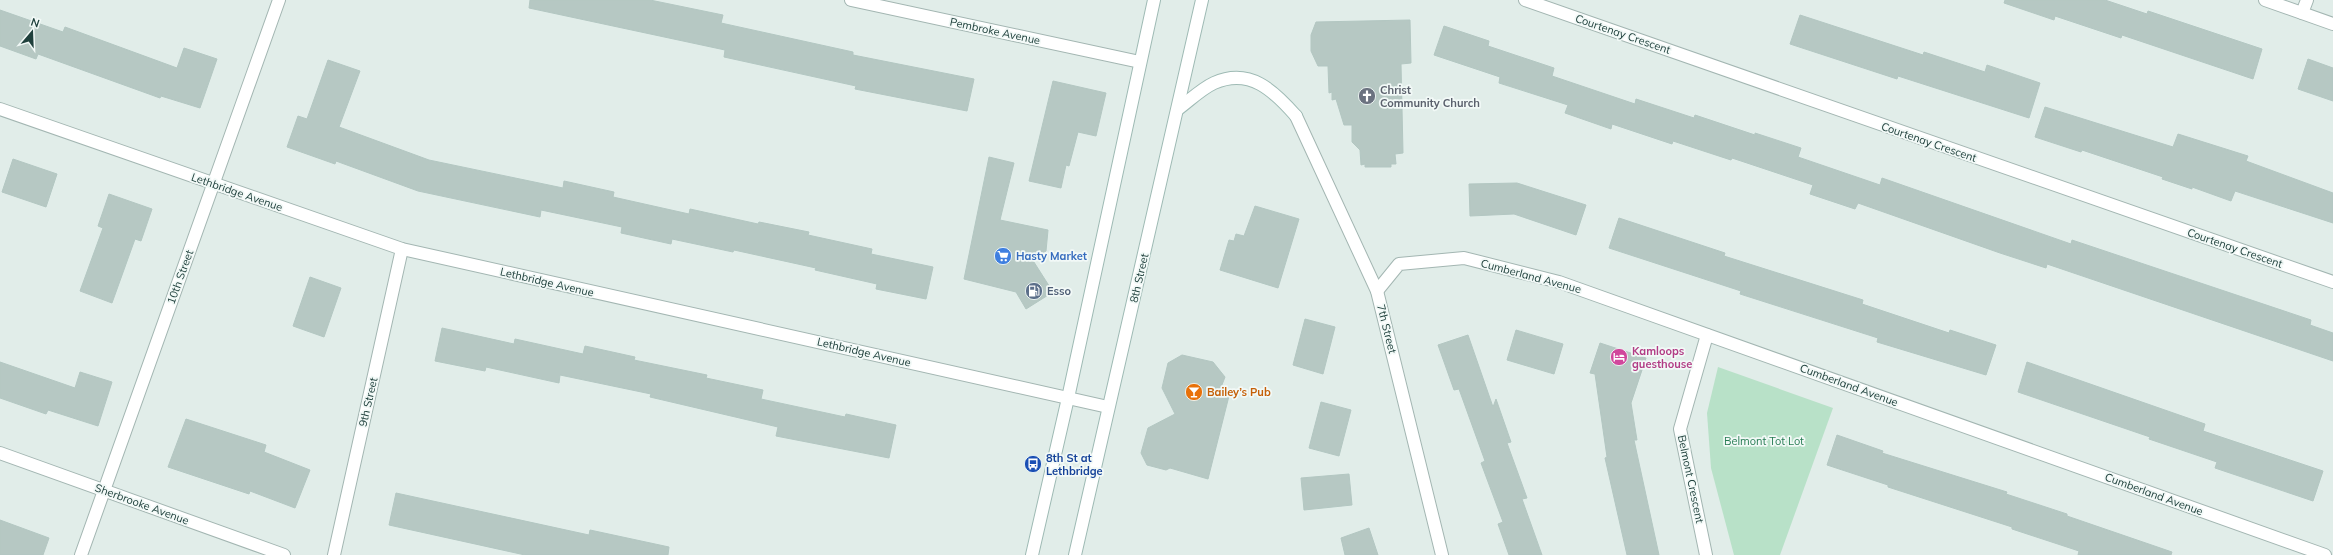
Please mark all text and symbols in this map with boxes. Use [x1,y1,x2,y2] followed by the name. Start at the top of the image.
[1573,11,1673,57] street label: Courtenay Crescent
[12,12,52,52] north arrow
[29,15,41,31] text: N
[949,15,1041,47] street label: Pembroke Avenue
[1380,83,1480,110] place label: Christ Community Church
[1357,86,1377,106] church icon: Christ Community Church
[1879,119,1979,165] street label: Courtenay Crescent
[189,170,285,214] street label: Lethbridge Avenue
[2185,225,2285,271] street label: Courtenay Crescent
[993,246,1013,266] supermarket icon: Hasty Market
[164,248,196,306] street label: 10th Street
[1016,249,1087,263] place label: Hasty Market
[1127,252,1151,304] street label: 8th Street
[1479,256,1583,296] street label: Cumberland Avenue
[499,264,595,300] street label: Lethbridge Avenue
[1024,281,1044,301] fuel station icon: Esso
[1047,284,1072,298] place label: Esso
[1374,303,1400,355] street label: 7th Street
[816,334,912,370] street label: Lethbridge Avenue
[1632,344,1692,371] place label: Kamloops guesthouse
[1609,347,1629,367] hotel icon: Kamloops guesthouse
[1798,361,1900,409] street label: Cumberland Avenue
[356,376,380,428] street label: 9th Street
[1184,382,1204,402] bar icon: Bailey’s Pub
[1207,385,1271,399] place label: Bailey’s Pub
[1675,434,1707,524] street label: Belmont Crescent
[1724,434,1804,448] park label: Belmont Tot Lot
[1046,451,1103,478] place label: 8th St at Lethbridge
[1023,454,1043,474] bus stop icon: 8th St at Lethbridge
[2103,470,2205,518] street label: Cumberland Avenue
[93,480,191,528] street label: Sherbrooke Avenue

